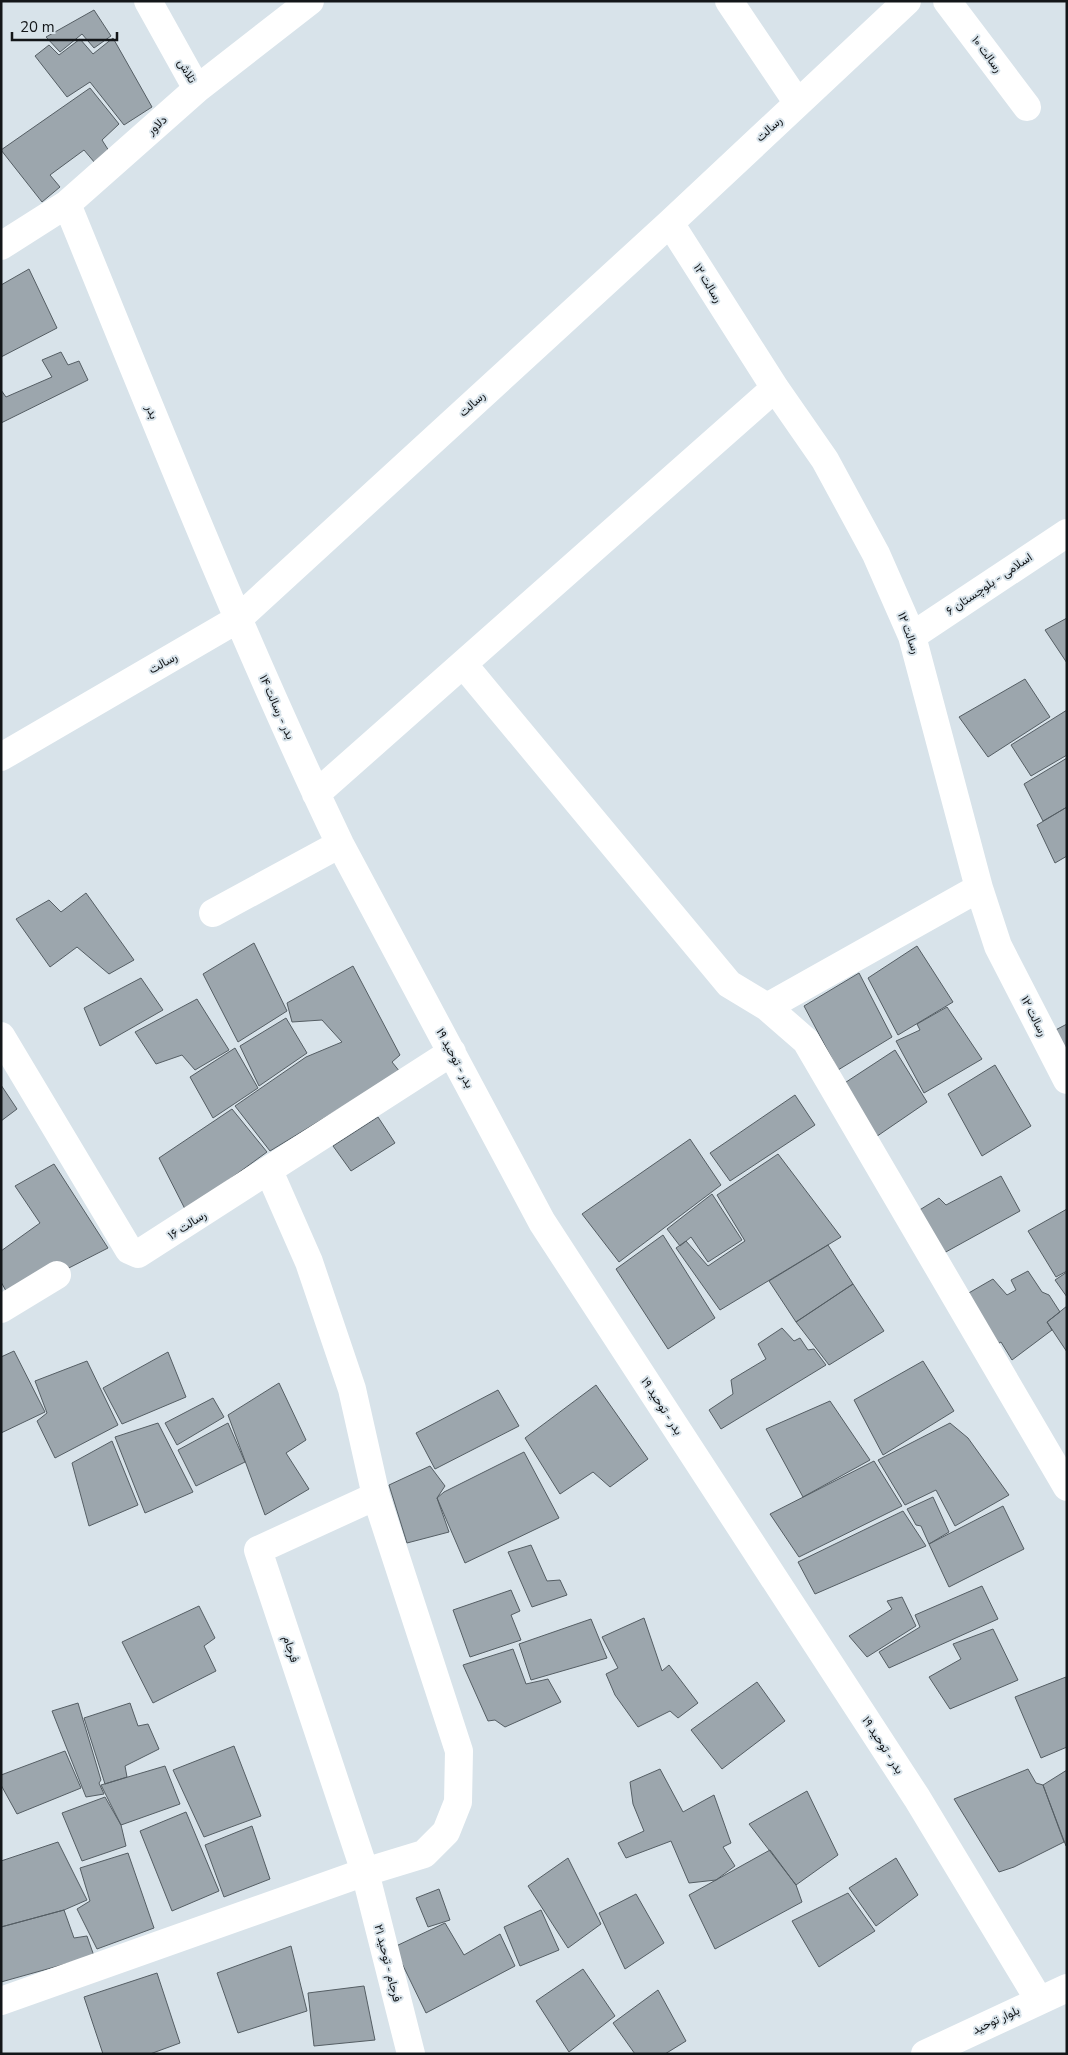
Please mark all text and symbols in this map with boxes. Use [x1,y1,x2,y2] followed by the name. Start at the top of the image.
[12,10,118,42] scale bar
[20,17,55,37] text: 20 m
[968,32,1006,76] street label: رسالت ۱۰
[174,56,200,86] street label: تلاش
[143,112,171,139] street label: دلاور
[752,113,786,145] street label: رسالت
[690,260,726,306] street label: رسالت ۱۲
[455,388,489,420] street label: رسالت
[142,402,162,422] street label: بدر
[943,549,1035,619] street label: اسلامی - بلوچستان ۶
[894,610,924,656] street label: رسالت ۱۲
[146,648,180,678] street label: رسالت
[256,672,298,742] street label: بدر - رسالت ۱۴
[1017,993,1051,1039] street label: رسالت ۱۲
[433,1025,477,1091] street label: بدر - توحید ۱۹
[165,1207,209,1243] street label: رسالت ۱۶
[637,1374,687,1438] street label: بدر - توحید ۱۹
[279,1633,303,1665] street label: فرجام
[858,1713,908,1777] street label: بدر - توحید ۱۹
[371,1923,405,2003] street label: فرجام - توحید ۲۱
[970,2002,1022,2038] street label: بلوار توحید

